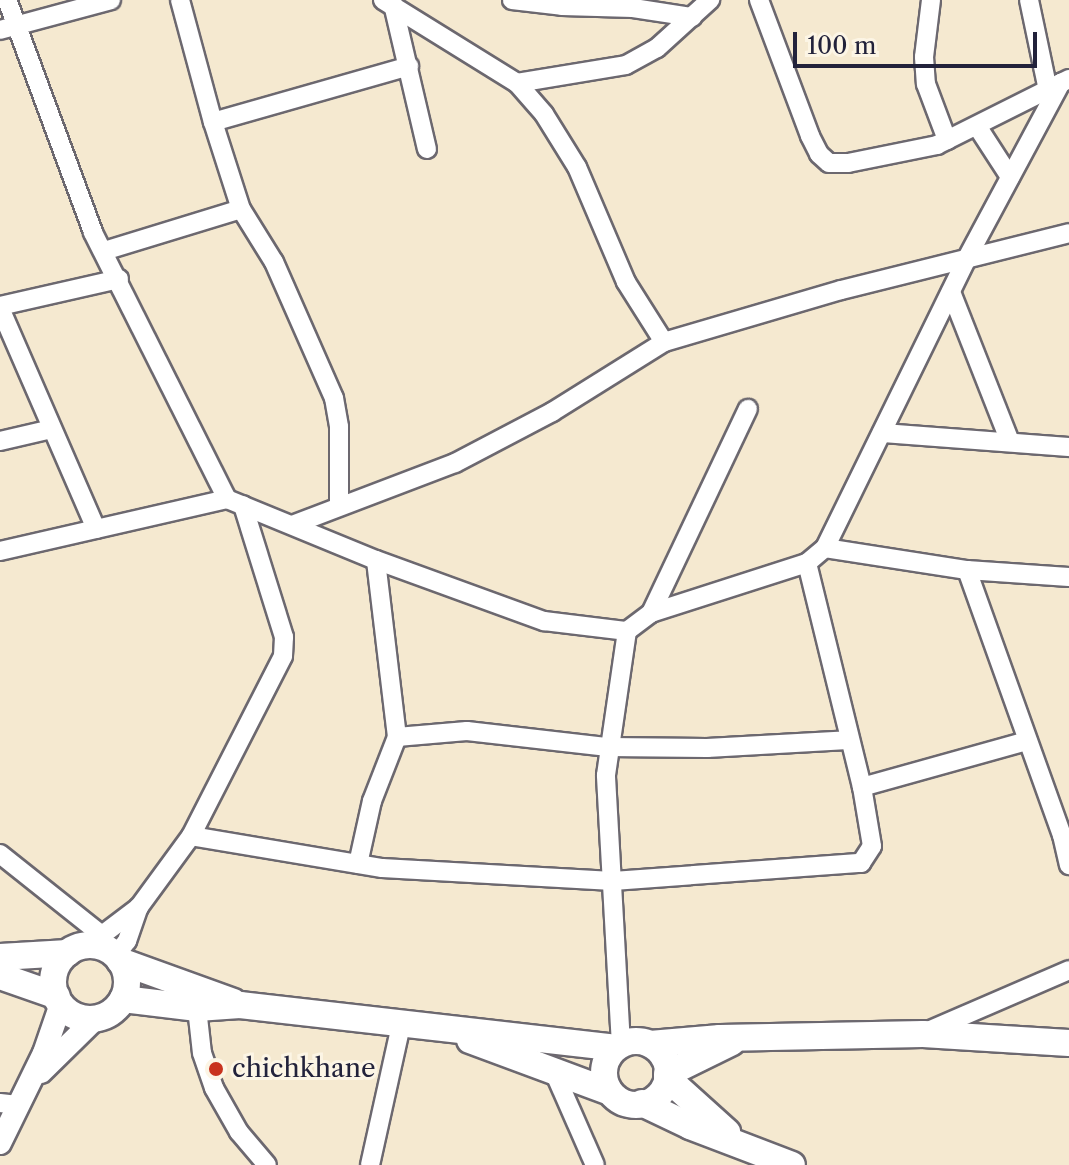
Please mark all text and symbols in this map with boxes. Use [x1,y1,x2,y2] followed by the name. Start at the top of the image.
[797,16,1041,66] scale bar
[807,31,876,60] text: 100 m
[232,1053,376,1085] place label: chichkhane
[207,1060,225,1078] marker: chichkhane

